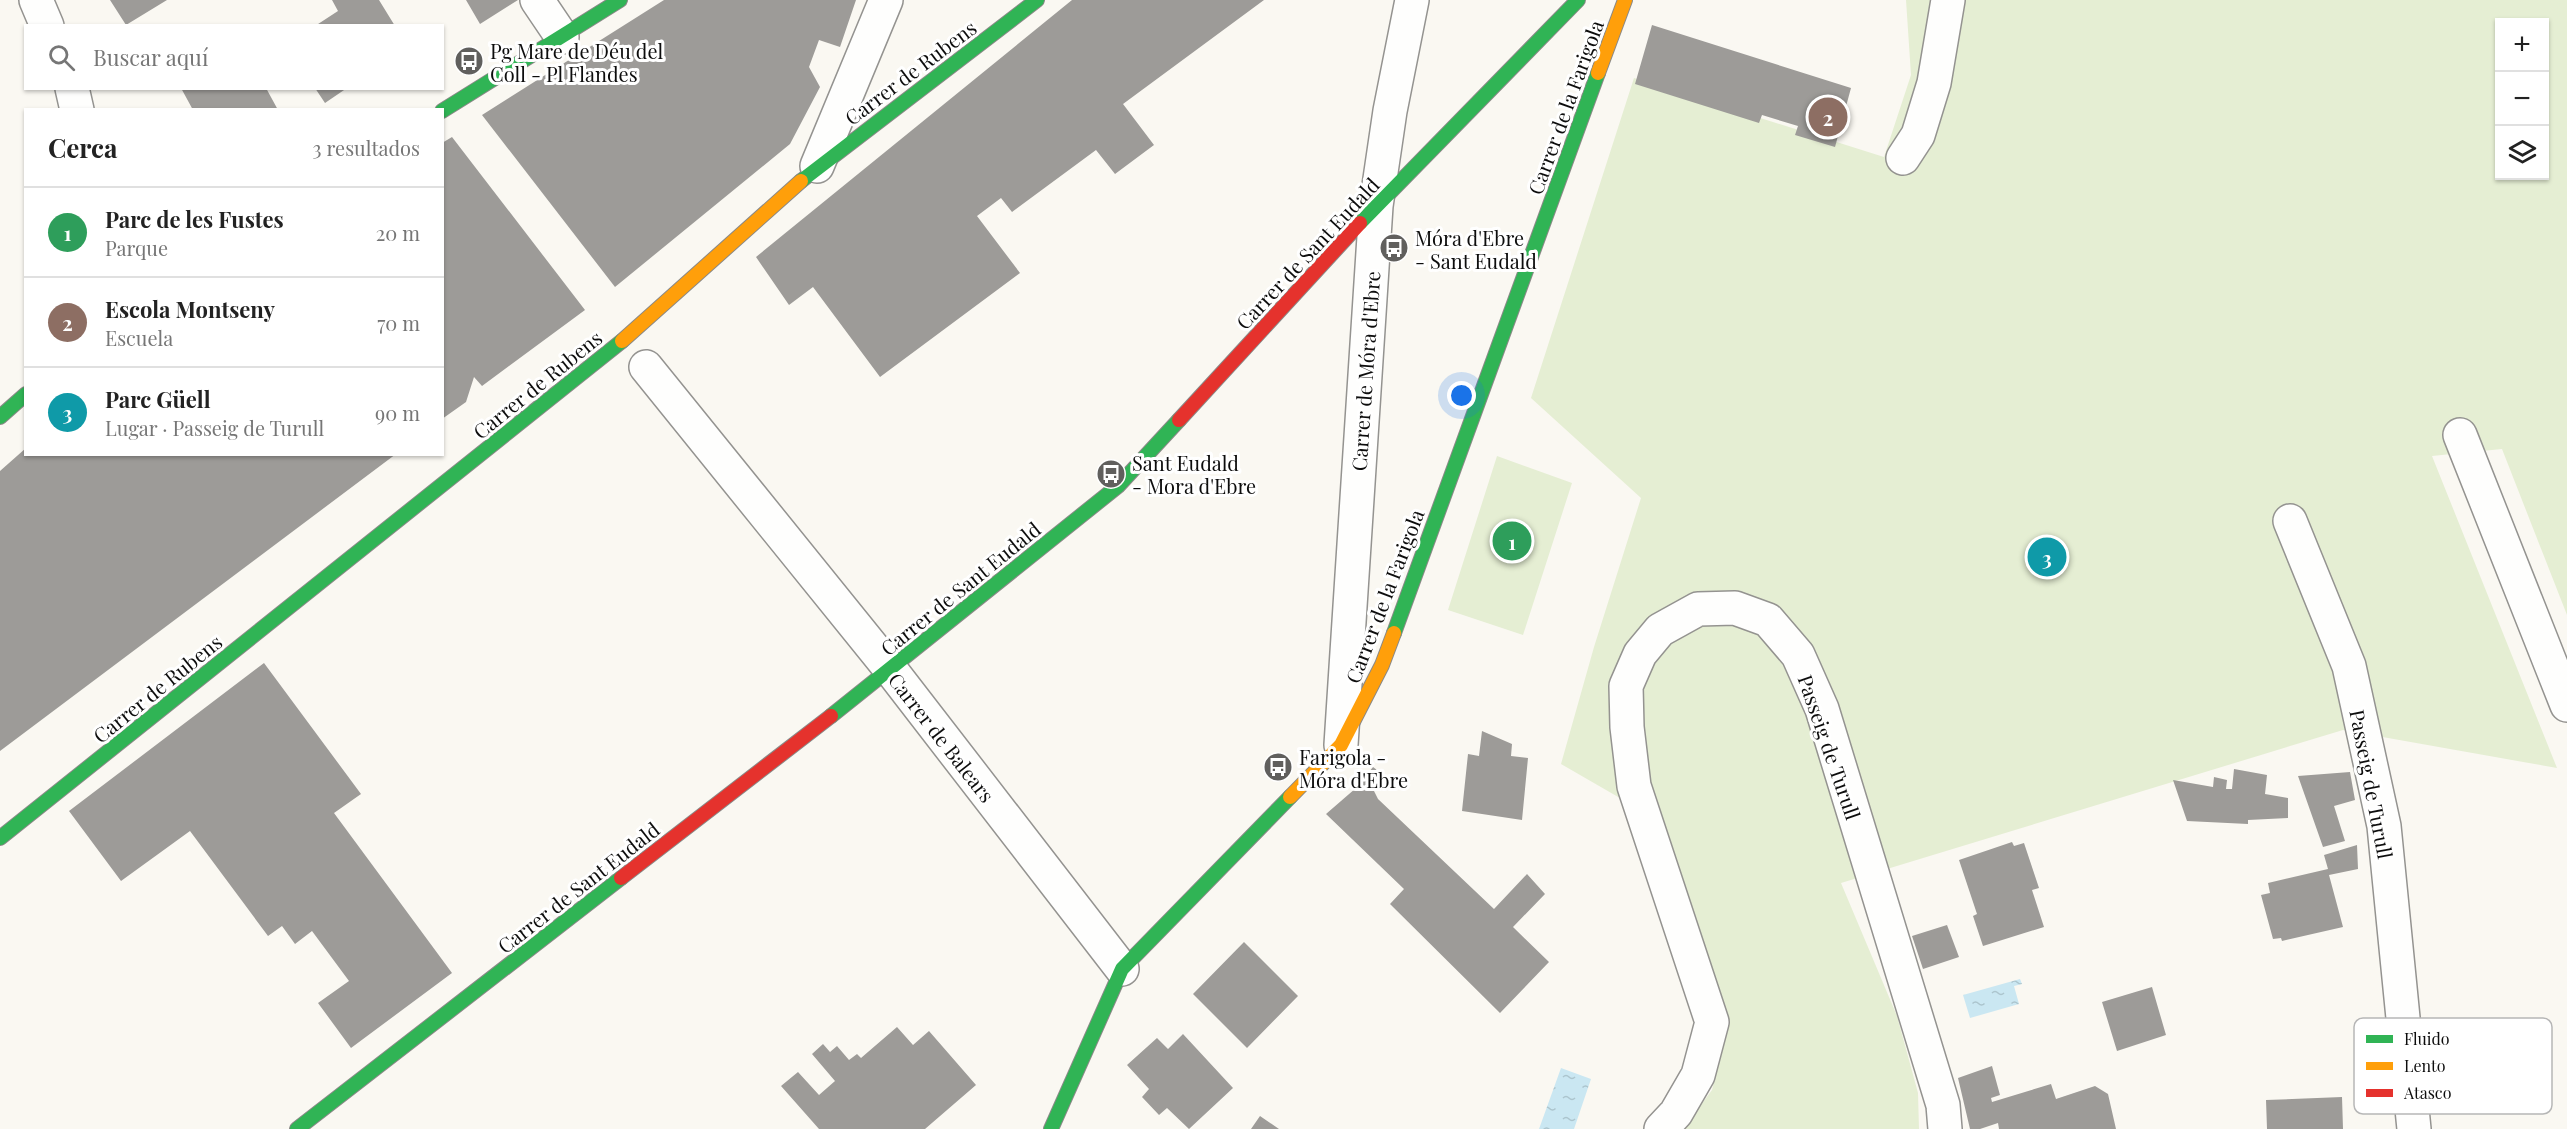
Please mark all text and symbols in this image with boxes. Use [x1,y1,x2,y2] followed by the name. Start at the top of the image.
[839,14,981,130] street label: Carrer de Rubens
[1521,16,1609,198] street label: Carrer de la Farigola
[2495,18,2549,180] map controls
[2495,18,2549,72] button: +
[24,24,444,90] search box
[490,37,663,87] place label: Pg Mare de Déu del Coll - Pl Flandes
[45,41,78,74] icon: search
[93,42,208,72] text: Buscar aquí
[453,45,485,77] bus stop icon: Pg Mare de Déu del Coll - Pl Flandes
[2495,72,2549,126] button: −
[1808,94,1848,140] pin: 2
[2495,126,2549,180] button: layers
[48,130,117,165] text: Cerca
[313,134,420,161] text: 3 resultados
[1229,171,1385,335] street label: Carrer de Sant Eudald
[105,204,284,234] text: Parc de les Fustes
[64,219,71,246] text: 1
[376,219,420,246] text: 20 m
[1415,224,1537,274] place label: Móra d'Ebre - Sant Eudald
[1378,232,1410,264] bus stop icon: Móra d'Ebre - Sant Eudald
[105,234,168,261] text: Parque
[1345,270,1385,472] street label: Carrer de Móra d'Ebre
[105,294,275,324] text: Escola Montseny
[62,309,73,336] text: 2
[377,309,420,336] text: 70 m
[105,324,173,351] text: Escuela
[467,324,607,444] street label: Carrer de Rubens
[1447,381,1476,410] your location
[105,384,211,414] text: Parc Güell
[63,399,72,426] text: 3
[375,399,420,426] text: 90 m
[105,414,324,441] text: Lugar · Passeig de Turull
[1132,449,1256,499] place label: Sant Eudald - Mora d'Ebre
[1095,458,1127,490] bus stop icon: Sant Eudald - Mora d'Ebre
[1338,505,1430,687] street label: Carrer de la Farigola
[874,515,1046,661] street label: Carrer de Sant Eudald
[1492,518,1532,564] pin: 1
[2028,534,2066,580] pin: 3
[87,628,227,748] street label: Carrer de Rubens
[883,667,1001,807] street label: Carrer de Balears
[1793,671,1868,823] street label: Passeig de Turull
[2344,707,2400,861] street label: Passeig de Turull
[1299,743,1408,793] place label: Farigola - Móra d'Ebre
[1262,751,1294,783] bus stop icon: Farigola - Móra d'Ebre
[492,815,665,959] street label: Carrer de Sant Eudald
[2354,1018,2552,1114] legend
[2404,1028,2450,1049] text: Fluido
[2404,1055,2446,1076] text: Lento
[2403,1082,2452,1103] text: Atasco

